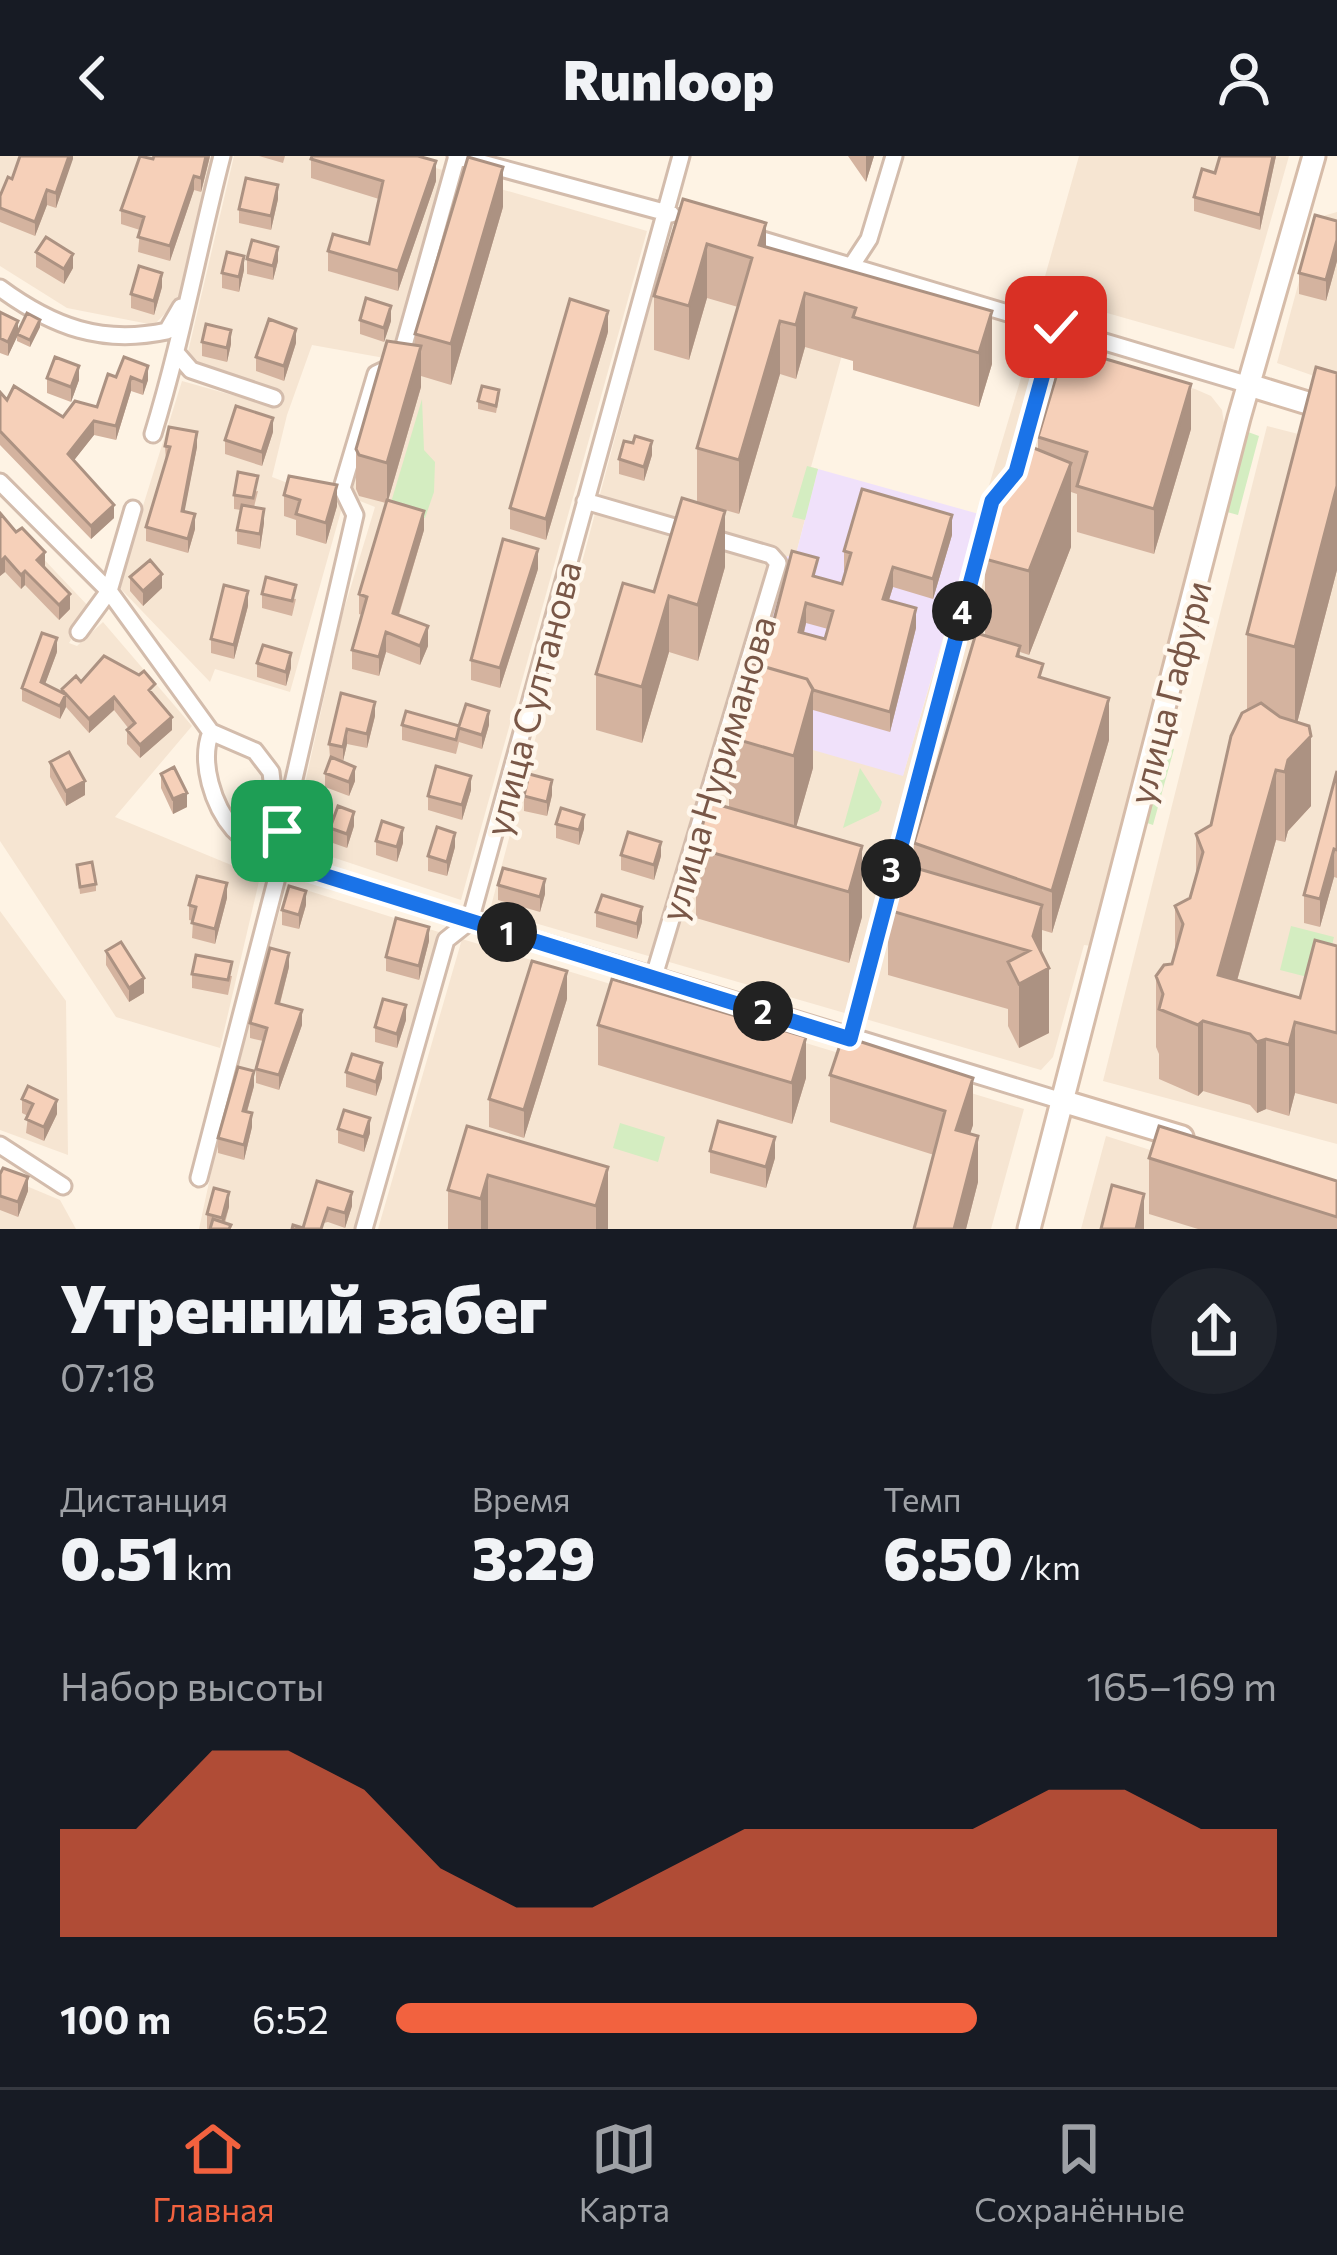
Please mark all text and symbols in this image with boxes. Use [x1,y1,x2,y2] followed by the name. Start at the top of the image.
[60,45,126,111] icon: back
[563,45,774,111] text: Runloop
[1211,45,1277,111] icon: person
[1005,276,1107,378] pin
[1023,294,1089,360] icon: check
[473,556,589,840] street label: улица Султанова
[1117,575,1219,809] street label: улица Гафури
[932,581,992,641] pin: 4
[952,590,972,631] text: 4
[649,610,783,926] street label: улица Нуриманова
[231,780,333,882] pin
[249,798,315,864] icon: arrive
[861,839,921,899] pin: 3
[881,848,901,889] text: 3
[477,902,537,962] pin: 1
[500,911,514,952] text: 1
[733,981,793,1041] pin: 2
[754,990,772,1031] text: 2
[60,1266,547,1347] text: Утренний забег
[1151,1268,1277,1394] button: share
[60,1352,155,1400] text: 07:18
[60,1478,228,1519] text: Дистанция
[472,1478,571,1519] text: Время
[883,1478,962,1519] text: Темп
[60,1519,180,1592] text: 0.51
[472,1519,595,1592] text: 3:29
[883,1519,1013,1592] text: 6:50
[180,1546,233,1587] text: km
[1013,1546,1081,1587] text: /km
[60,1661,325,1709] text: Набор высоты
[1086,1661,1277,1709] text: 165–169 m
[60,1994,171,2042] text: 100 m
[252,1994,329,2042] text: 6:52
[152,2116,274,2229] tab: Главная
[579,2116,670,2229] tab: Карта
[974,2116,1185,2229] tab: Сохранённые

